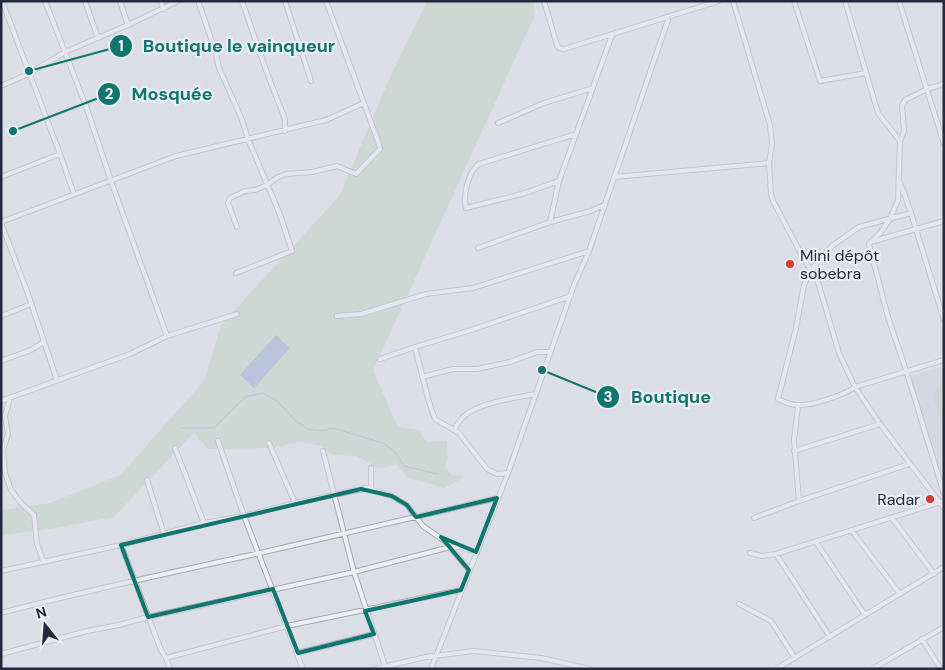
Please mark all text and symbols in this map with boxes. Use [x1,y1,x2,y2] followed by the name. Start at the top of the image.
[108,30,346,63] callout: Boutique le vainqueur
[143,34,335,58] text: Boutique le vainqueur
[118,36,124,56] text: 1
[96,77,222,110] callout: Mosquée
[131,82,213,106] text: Mosquée
[105,84,114,104] text: 2
[800,245,879,284] place label: Mini dépôt sobebra
[784,258,796,270] marker: Mini dépôt sobebra
[596,381,721,414] callout: Boutique
[631,385,711,409] text: Boutique
[603,387,613,407] text: 3
[877,489,920,510] place label: Radar
[924,493,936,505] marker: Radar
[20,600,70,650] north arrow
[34,602,49,623] text: N

